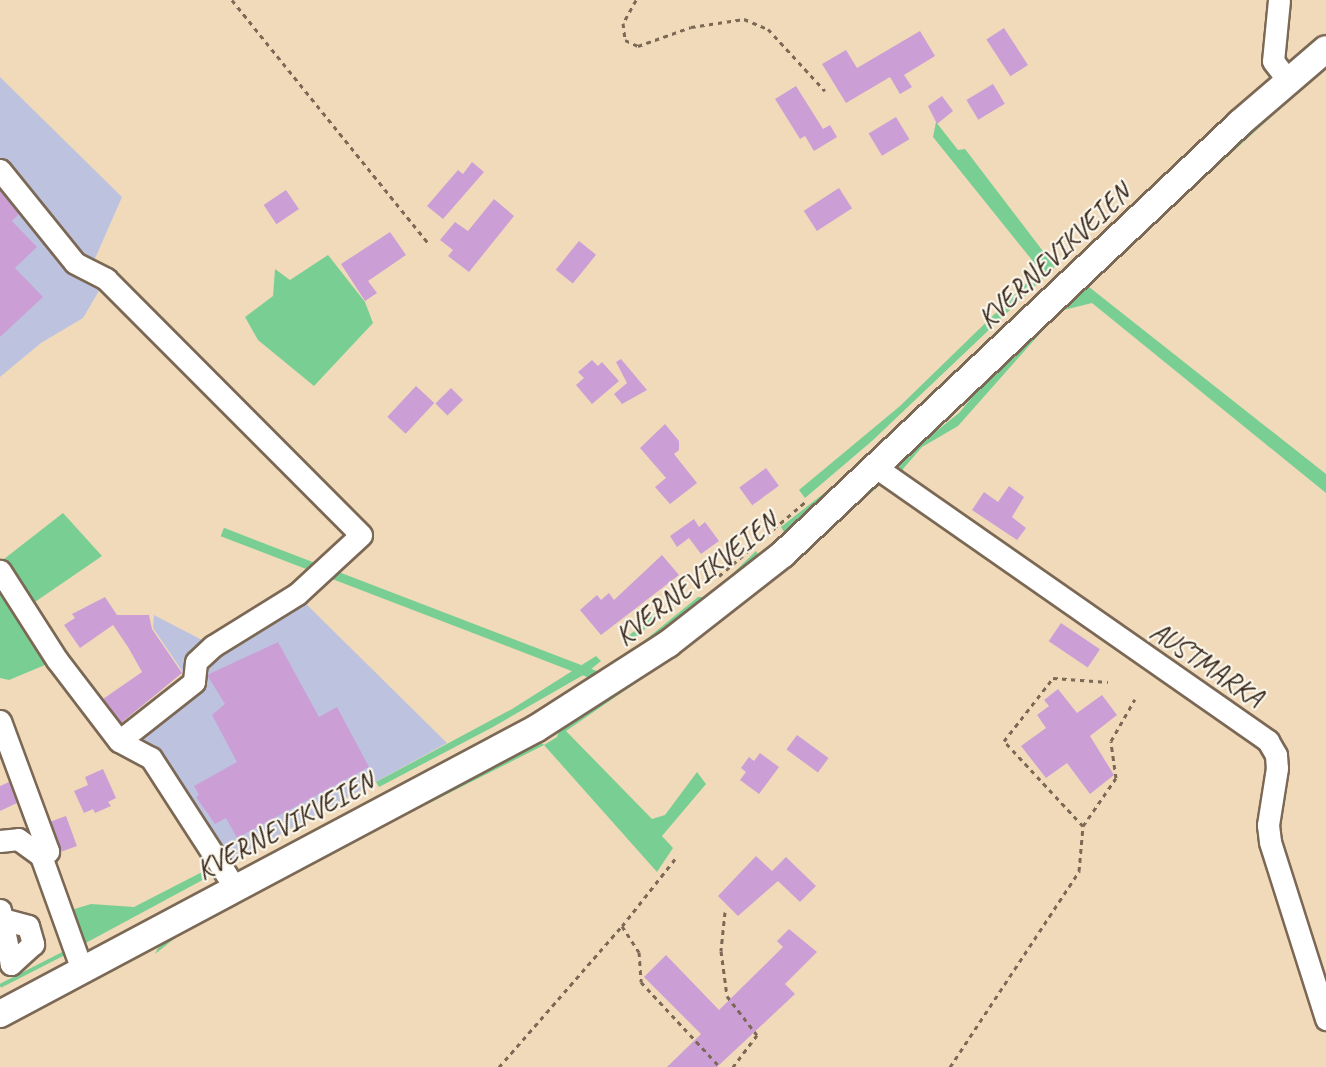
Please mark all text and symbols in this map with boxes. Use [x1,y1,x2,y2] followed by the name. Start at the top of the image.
[971,177,1137,335] street label: KVERNEVIKVEIEN
[608,505,784,653] street label: KVERNEVIKVEIEN
[1144,614,1270,714] street label: AUSTMARKA
[190,765,380,887] street label: KVERNEVIKVEIEN

